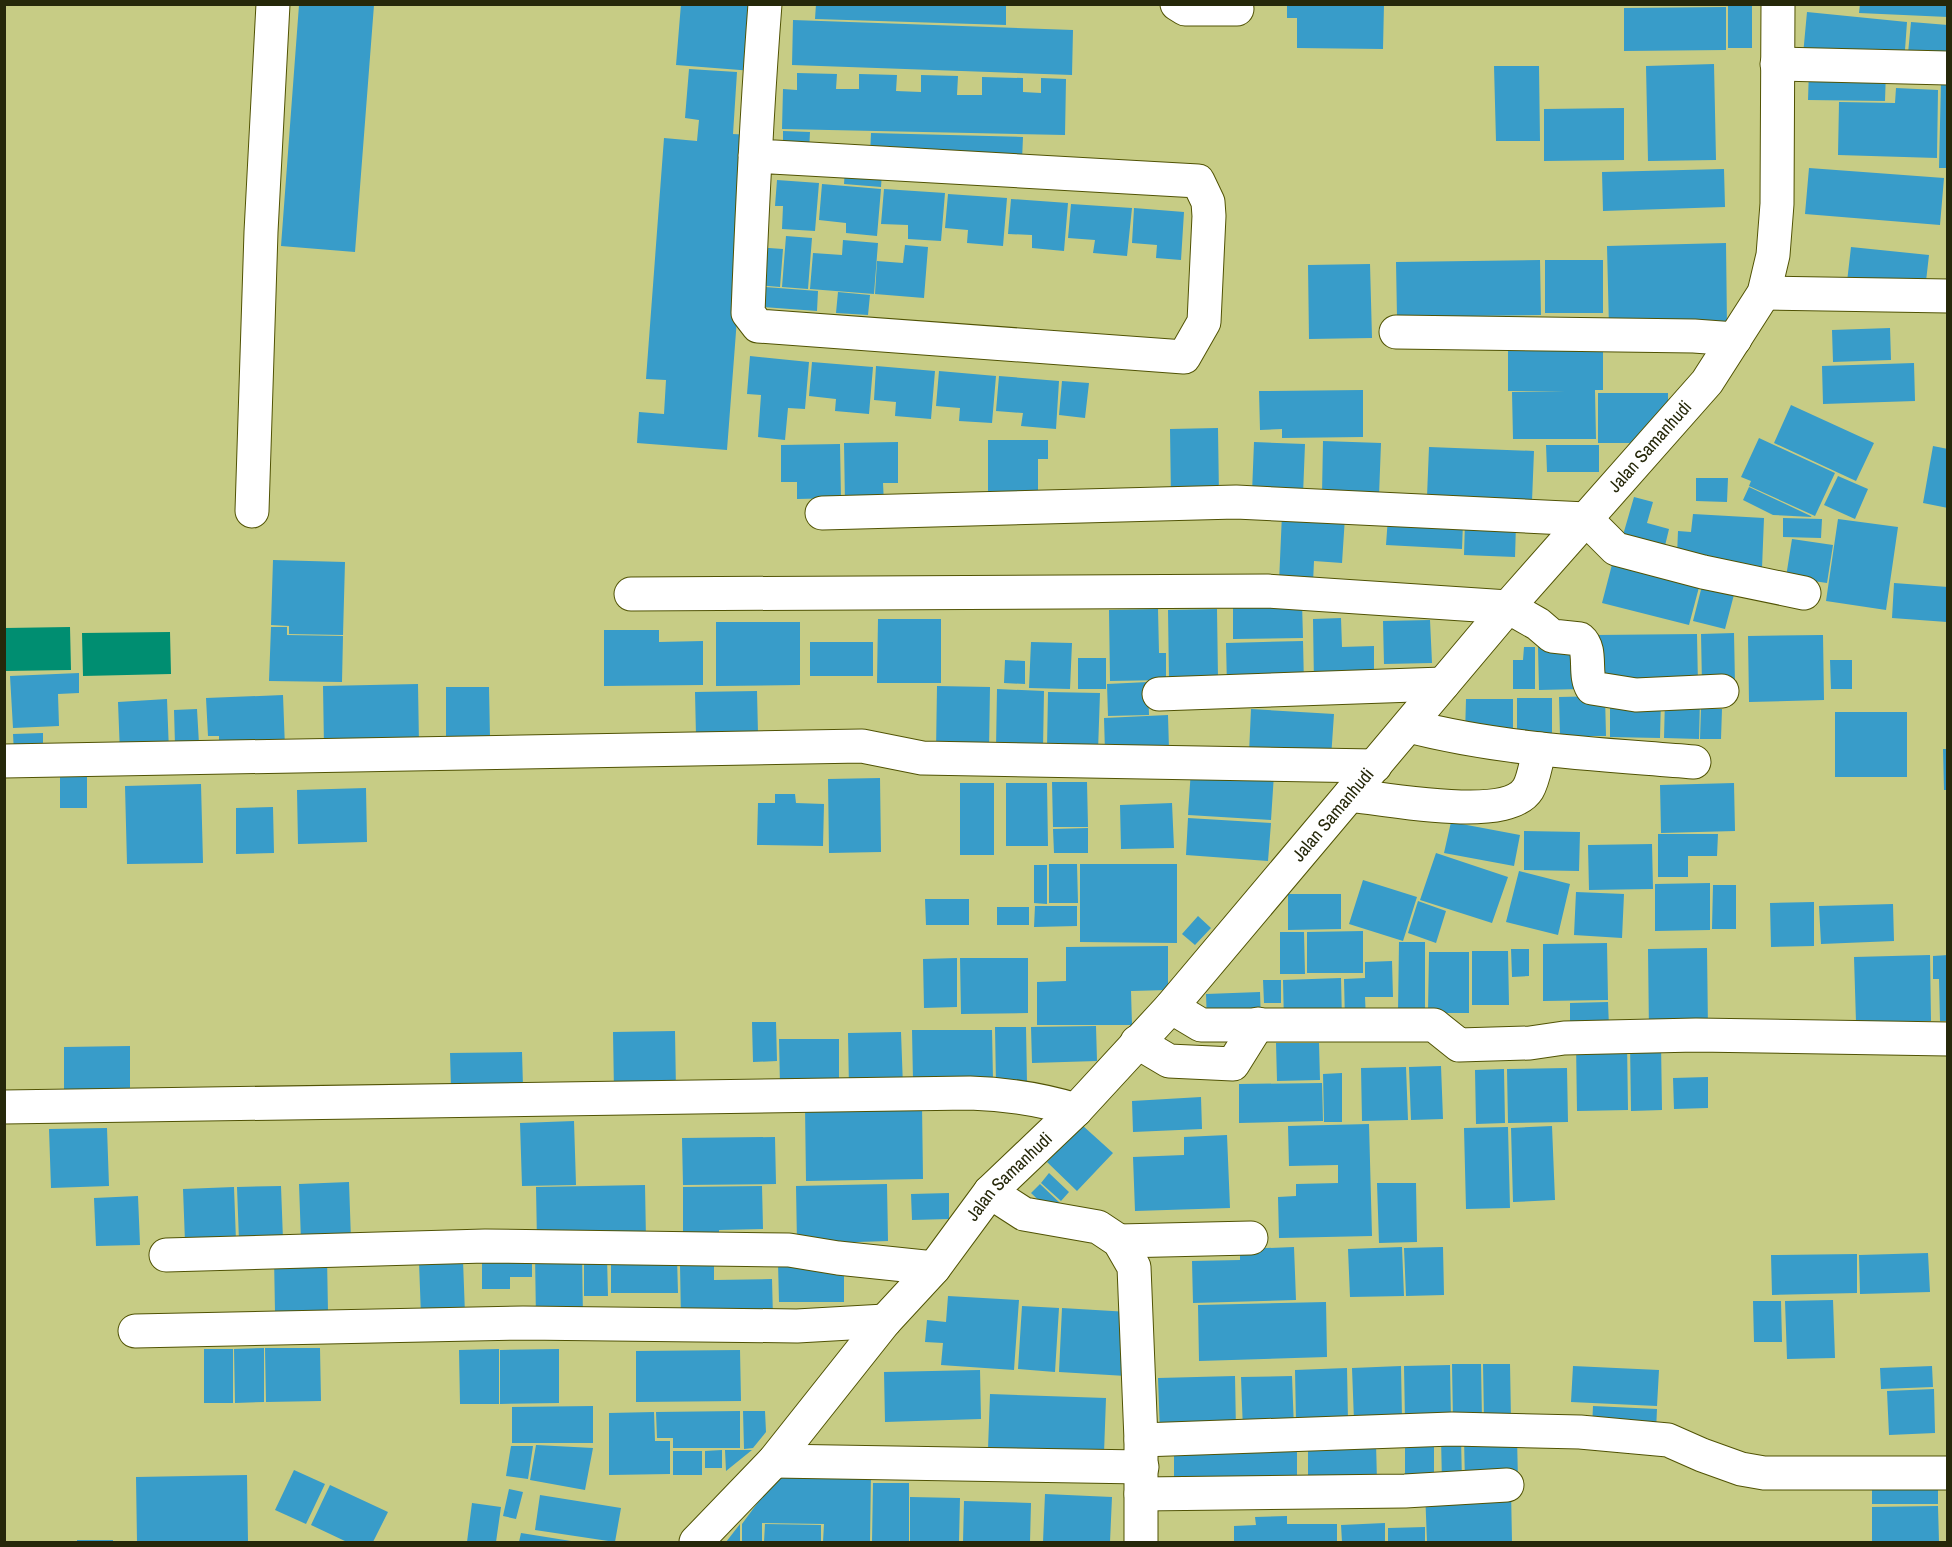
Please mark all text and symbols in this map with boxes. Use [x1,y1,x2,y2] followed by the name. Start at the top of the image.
[1602,395,1697,497] street label: Jalan Samanhudi
[1286,762,1379,866] street label: Jalan Samanhudi
[960,1126,1057,1226] street label: Jalan Samanhudi

